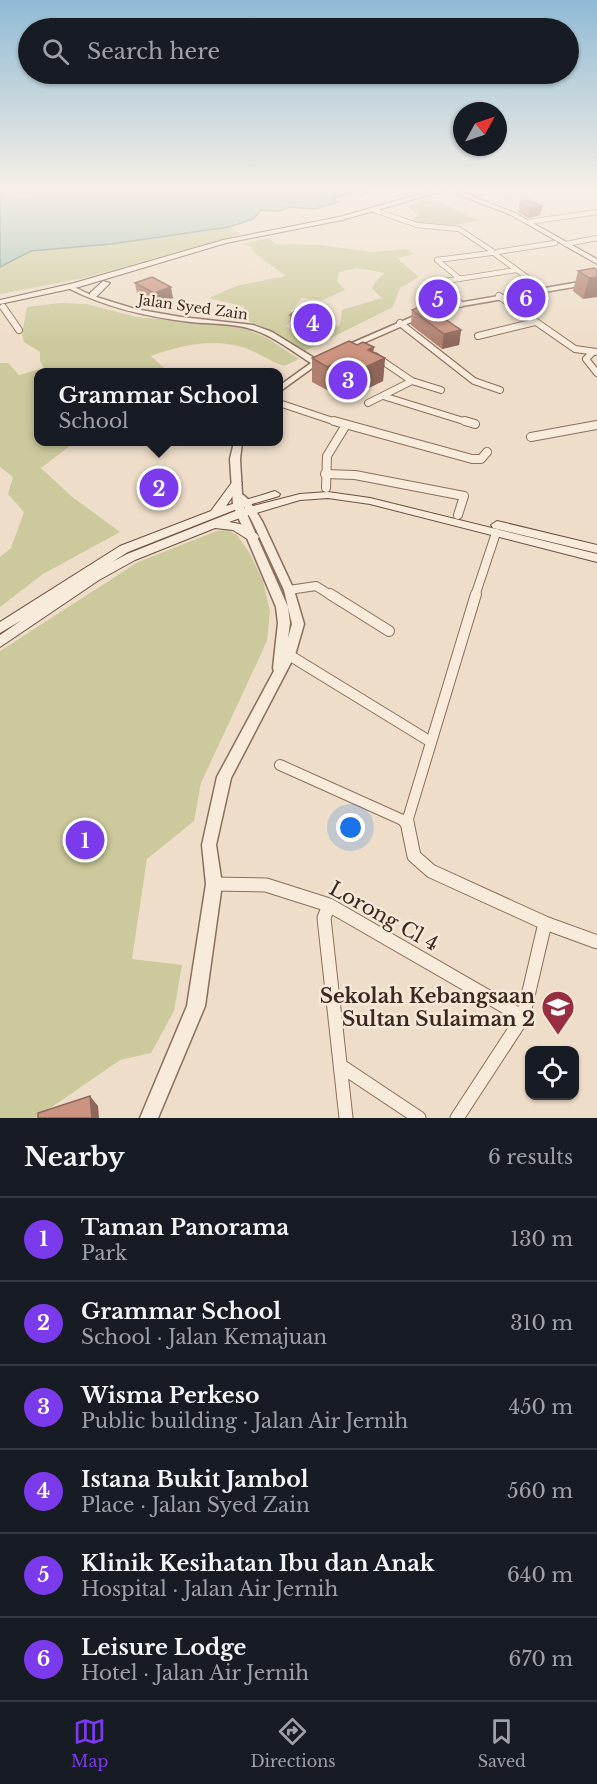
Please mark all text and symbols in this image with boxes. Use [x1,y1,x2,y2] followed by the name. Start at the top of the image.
[18,18,579,84] search box
[39,35,72,68] icon: search
[87,38,220,65] text: Search here
[453,102,507,156] north arrow
[418,276,458,322] pin: 5
[506,276,546,320] pin: 6
[135,290,249,324] street label: Jalan Syed Zain
[294,300,332,346] pin: 4
[328,358,368,403] pin: 3
[34,368,283,446] popup
[58,382,259,409] text: Grammar School
[58,409,128,433] text: School
[140,466,178,510] pin: 2
[336,813,365,842] your location
[66,818,104,862] pin: 1
[325,876,443,956] street label: Lorong Cl 4
[320,984,535,1031] place label: Sekolah Kebangsaan Sultan Sulaiman 2
[540,989,576,1036] school or university icon: Sekolah Kebangsaan Sultan Sulaiman 2
[525,1046,579,1100] map controls
[525,1046,579,1100] button: locate
[24,1141,125,1173] text: Nearby
[488,1145,573,1169] text: 6 results
[81,1214,289,1241] text: Taman Panorama
[39,1227,48,1251] text: 1
[510,1227,573,1251] text: 130 m
[81,1241,127,1265] text: Park
[81,1298,281,1325] text: Grammar School
[37,1311,50,1335] text: 2
[510,1311,573,1335] text: 310 m
[81,1325,327,1349] text: School · Jalan Kemajuan
[81,1382,259,1409] text: Wisma Perkeso
[37,1395,50,1419] text: 3
[508,1395,573,1419] text: 450 m
[81,1409,408,1433] text: Public building · Jalan Air Jernih
[81,1466,308,1493] text: Istana Bukit Jambol
[37,1479,50,1503] text: 4
[507,1479,573,1503] text: 560 m
[81,1493,310,1517] text: Place · Jalan Syed Zain
[81,1550,434,1577] text: Klinik Kesihatan Ibu dan Anak
[38,1563,49,1587] text: 5
[507,1563,573,1587] text: 640 m
[81,1577,338,1601] text: Hospital · Jalan Air Jernih
[81,1634,246,1661] text: Leisure Lodge
[37,1647,50,1671] text: 6
[509,1647,573,1671] text: 670 m
[81,1661,309,1685] text: Hotel · Jalan Air Jernih
[71,1715,108,1771] tab: Map
[250,1715,335,1771] tab: Directions
[478,1715,526,1771] tab: Saved

